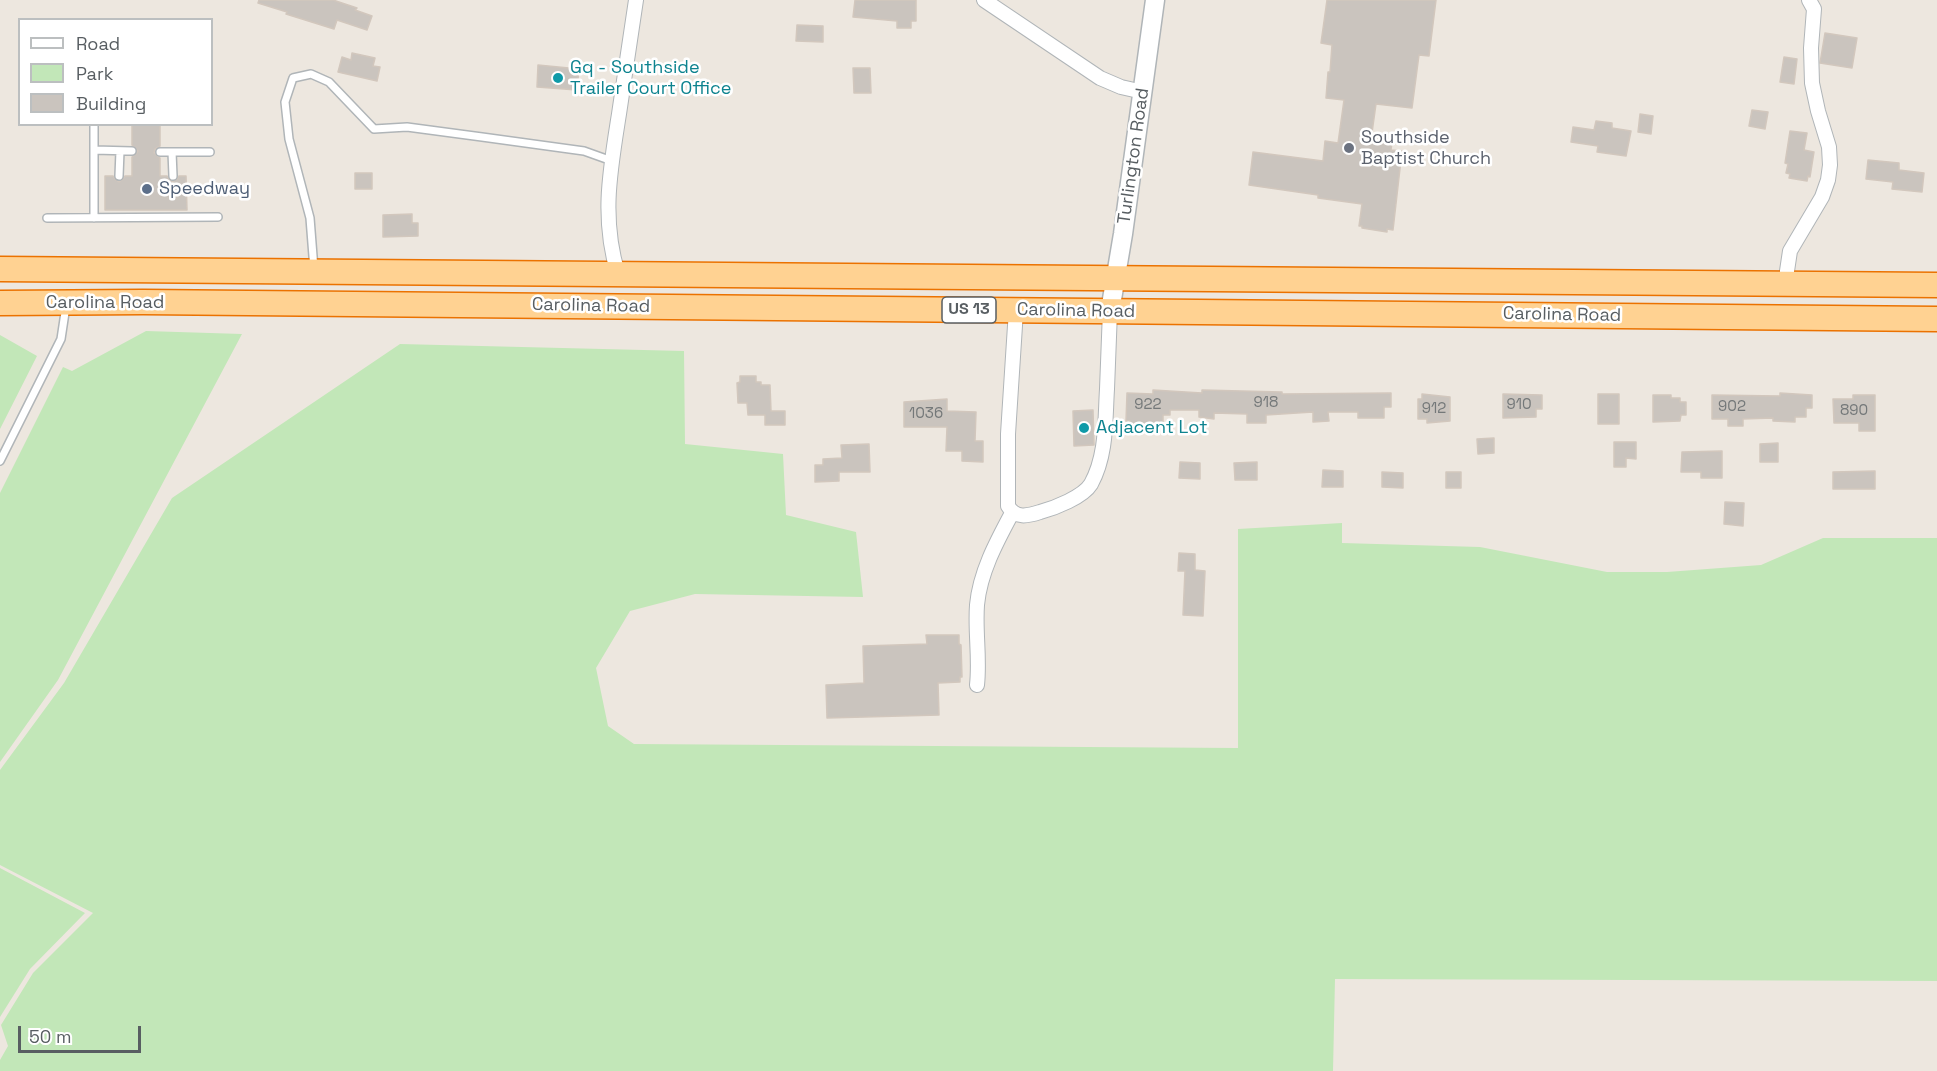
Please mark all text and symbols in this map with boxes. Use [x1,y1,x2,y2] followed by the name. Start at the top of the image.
[18,18,213,126] legend
[76,32,120,55] text: Road
[570,57,731,100] place label: Gq - Southside Trailer Court Office
[76,62,113,85] text: Park
[551,71,565,85] marker: Gq - Southside Trailer Court Office
[1114,86,1154,226] street label: Turlington Road
[76,92,146,115] text: Building
[1361,127,1491,170] place label: Southside Baptist Church
[1342,141,1356,155] marker: Southside Baptist Church
[159,178,250,200] place label: Speedway
[140,182,154,196] marker: Speedway
[46,292,164,314] street label: Carolina Road
[532,294,650,318] street label: Carolina Road
[942,297,996,323] road number: US 13
[1017,299,1135,323] street label: Carolina Road
[1503,303,1621,327] street label: Carolina Road
[1254,394,1278,412] house number: 918
[1134,396,1162,414] house number: 922
[1506,396,1532,414] house number: 910
[1718,398,1746,416] house number: 902
[1422,400,1446,418] house number: 912
[1840,402,1868,420] house number: 890
[909,405,943,423] house number: 1036
[1096,417,1207,439] place label: Adjacent Lot
[1077,421,1091,435] marker: Adjacent Lot
[21,1014,144,1052] scale bar
[29,1025,71,1048] text: 50 m

